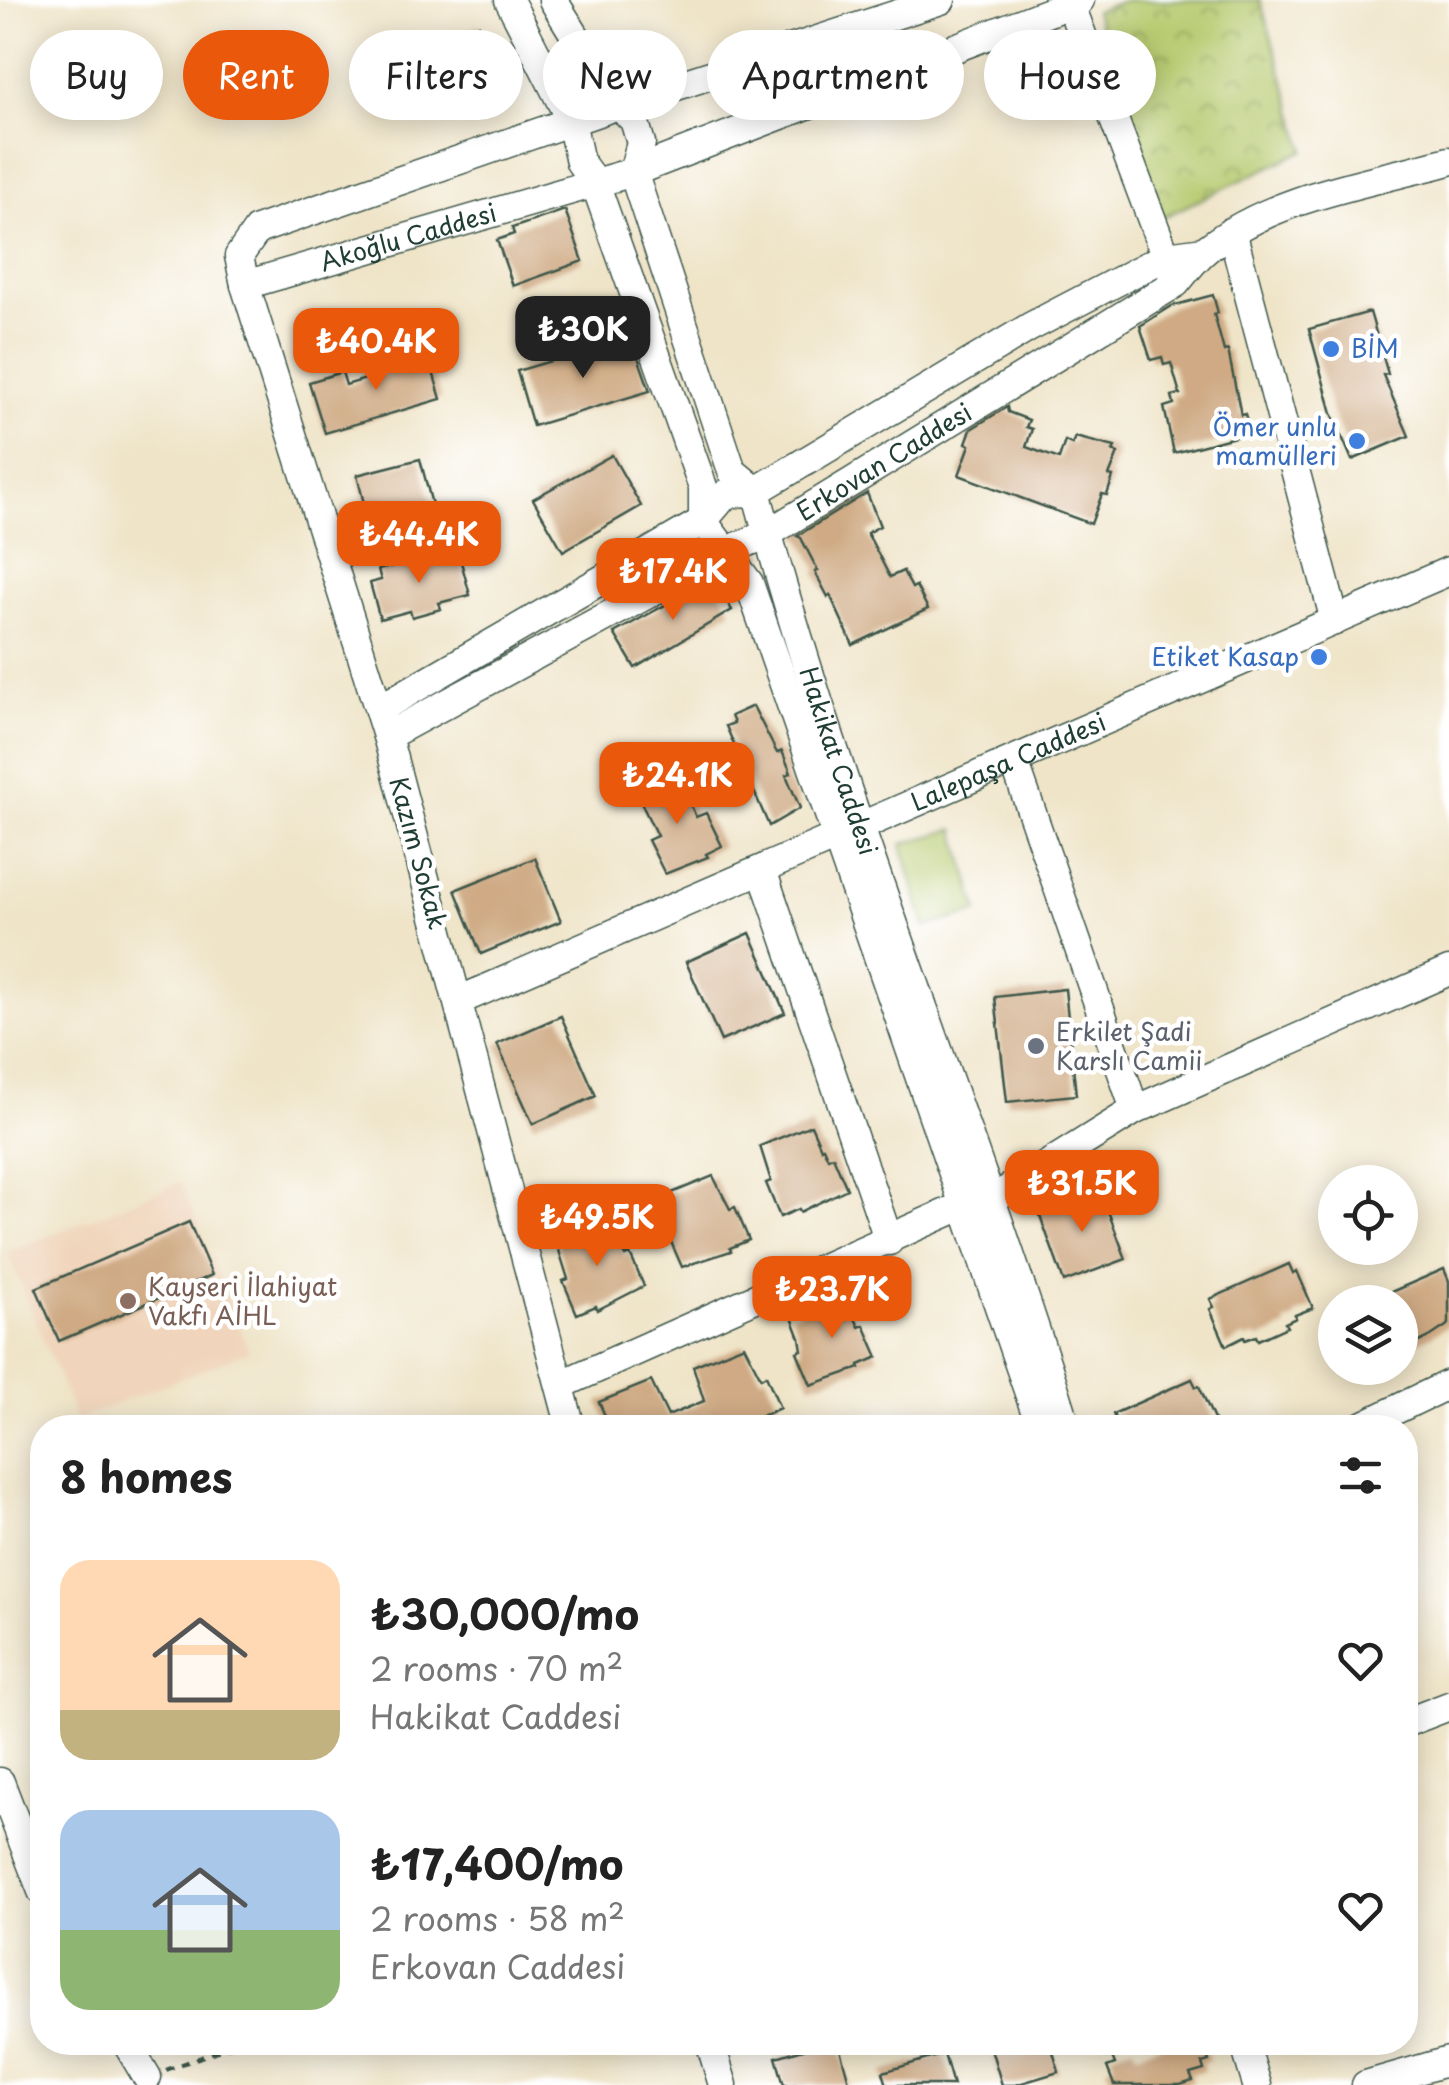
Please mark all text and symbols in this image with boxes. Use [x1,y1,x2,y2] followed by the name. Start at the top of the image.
[30,30,163,120] chip: Buy
[183,30,329,120] chip: Rent
[349,30,523,120] chip: Filters
[543,30,687,120] chip: New
[707,30,964,120] chip: Apartment
[984,30,1156,120] chip: House
[315,193,501,280] street label: Akoğlu Caddesi
[524,296,642,381] pin: ₺30K
[537,304,629,352] text: ₺30K
[295,308,457,393] pin: ₺40.4K
[315,316,437,364] text: ₺40.4K
[1351,329,1399,367] place label: BİM
[1320,338,1342,360] marker: BİM
[789,393,979,530] street label: Erkovan Caddesi
[1212,407,1337,474] place label: Ömer unlu mamülleri
[1346,430,1368,452] marker: Ömer unlu mamülleri
[338,501,500,586] pin: ₺44.4K
[359,509,479,557] text: ₺44.4K
[592,538,754,623] pin: ₺17.4K
[618,546,728,594] text: ₺17.4K
[1151,637,1299,675] place label: Etiket Kasap
[1308,646,1330,668] marker: Etiket Kasap
[790,662,888,860] street label: Hakikat Caddesi
[905,702,1111,820] street label: Lalepaşa Caddesi
[596,742,758,827] pin: ₺24.1K
[621,750,733,798] text: ₺24.1K
[380,772,458,933] street label: Kazım Sokak
[1056,1012,1202,1079] place label: Erkilet Şadi Karslı Camii
[1025,1035,1047,1057] marker: Erkilet Şadi Karslı Camii
[1001,1150,1163,1235] pin: ₺31.5K
[1027,1158,1137,1206] text: ₺31.5K
[1318,1165,1418,1385] map controls
[1318,1165,1418,1265] button: locate
[516,1184,678,1269] pin: ₺49.5K
[539,1192,655,1240] text: ₺49.5K
[751,1256,913,1341] pin: ₺23.7K
[774,1264,890,1312] text: ₺23.7K
[148,1267,337,1334] place label: Kayseri İlahiyat Vakfı AİHL
[1318,1285,1418,1385] button: layers
[117,1290,139,1312] marker: Kayseri İlahiyat Vakfı AİHL
[60,1444,233,1507] text: 8 homes
[1333,1448,1388,1503] icon: filters
[370,1581,639,1644] text: ₺30,000/mo
[140,1600,260,1720] icon: home
[1333,1633,1388,1688] icon: heart
[370,1644,623,1692] text: 2 rooms · 70 m²
[370,1692,621,1740] text: Hakikat Caddesi
[370,1831,624,1894] text: ₺17,400/mo
[140,1850,260,1970] icon: home
[1333,1883,1388,1938] icon: heart
[370,1894,625,1942] text: 2 rooms · 58 m²
[370,1942,625,1990] text: Erkovan Caddesi

